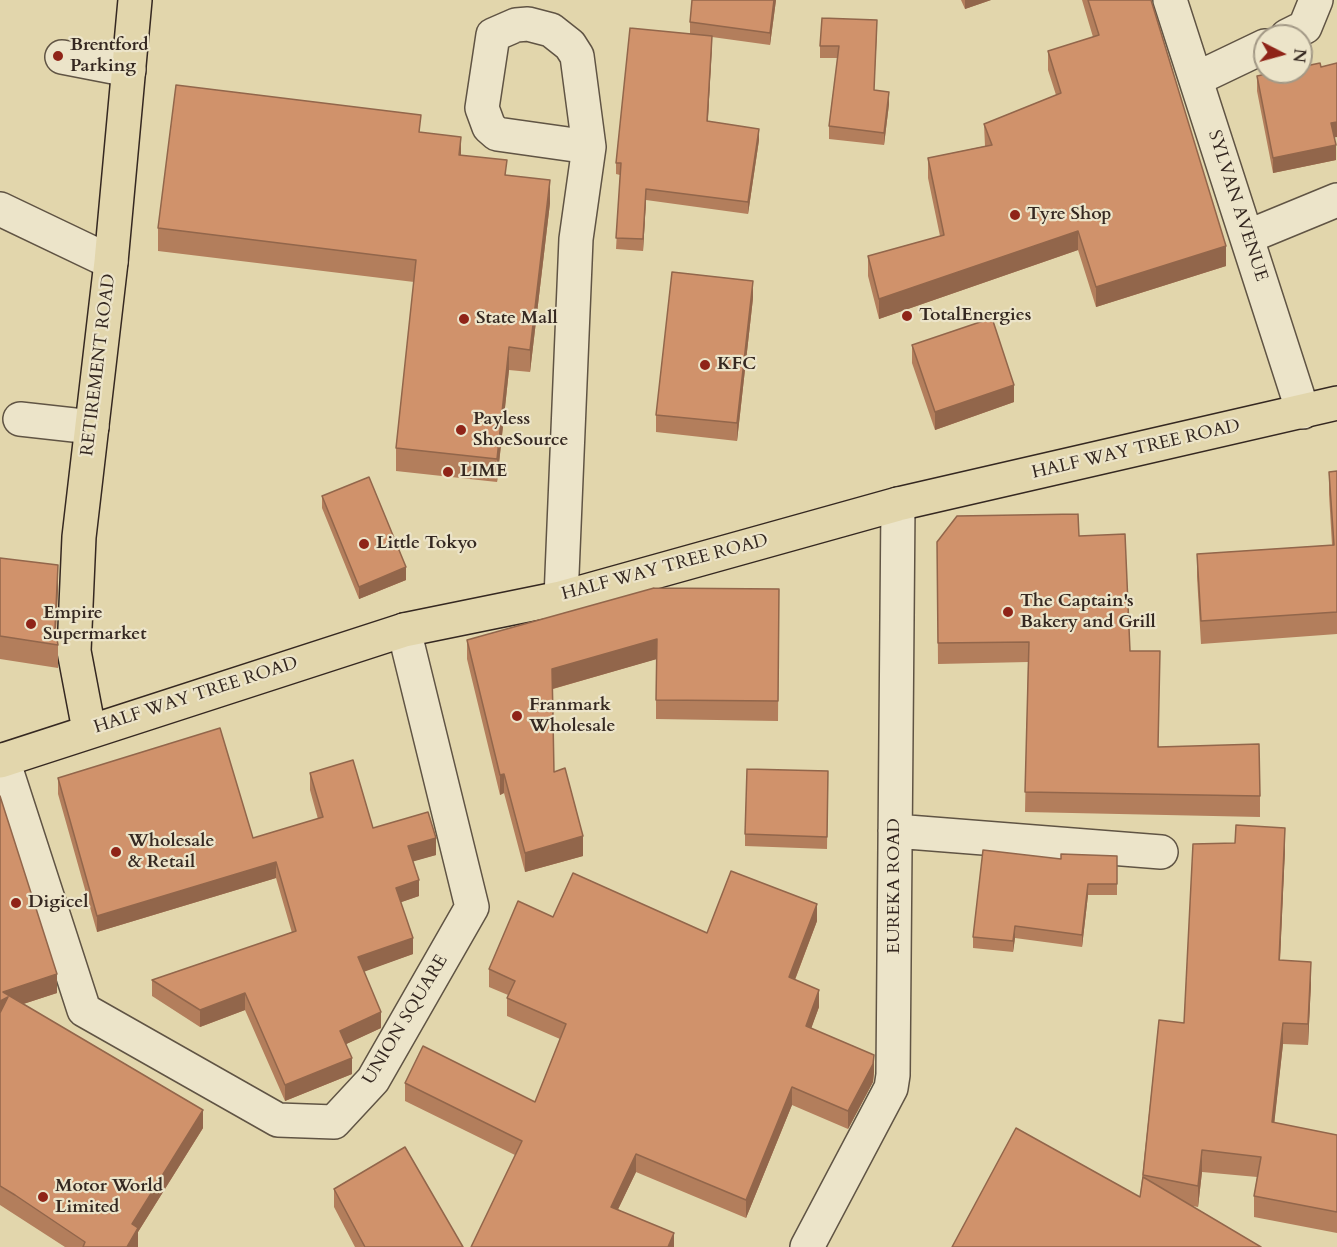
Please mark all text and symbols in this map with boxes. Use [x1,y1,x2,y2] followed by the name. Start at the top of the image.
[1253,24,1313,84] north arrow
[70,35,148,78] place label: Brentford Parking
[1287,48,1311,64] text: N
[51,49,65,63] marker: Brentford Parking
[1202,128,1272,284] street label: SYLVAN AVENUE
[1027,204,1111,226] place label: Tyre Shop
[1008,208,1022,222] marker: Tyre Shop
[77,273,121,457] street label: RETIREMENT ROAD
[919,305,1031,327] place label: TotalEnergies
[476,308,558,330] place label: State Mall
[900,309,914,323] marker: TotalEnergies
[457,312,471,326] marker: State Mall
[717,354,756,376] place label: KFC
[698,358,712,372] marker: KFC
[473,409,568,452] place label: Payless ShoeSource
[1030,416,1242,484] street label: HALF WAY TREE ROAD
[454,423,468,437] marker: Payless ShoeSource
[460,461,507,483] place label: LIME
[441,465,455,479] marker: LIME
[559,530,771,606] street label: HALF WAY TREE ROAD
[376,533,477,555] place label: Little Tokyo
[357,537,371,551] marker: Little Tokyo
[1020,591,1156,634] place label: The Captain's Bakery and Grill
[43,603,147,646] place label: Empire Supermarket
[1001,605,1015,619] marker: The Captain's Bakery and Grill
[24,617,38,631] marker: Empire Supermarket
[91,653,301,739] street label: HALF WAY TREE ROAD
[529,695,615,738] place label: Franmark Wholesale
[510,709,524,723] marker: Franmark Wholesale
[884,818,906,954] street label: EUREKA ROAD
[128,831,214,874] place label: Wholesale & Retail
[109,845,123,859] marker: Wholesale & Retail
[28,892,88,914] place label: Digicel
[9,896,23,910] marker: Digicel
[359,951,453,1089] street label: UNION SQUARE
[55,1176,163,1218] place label: Motor World Limited
[36,1190,50,1204] marker: Motor World Limited

